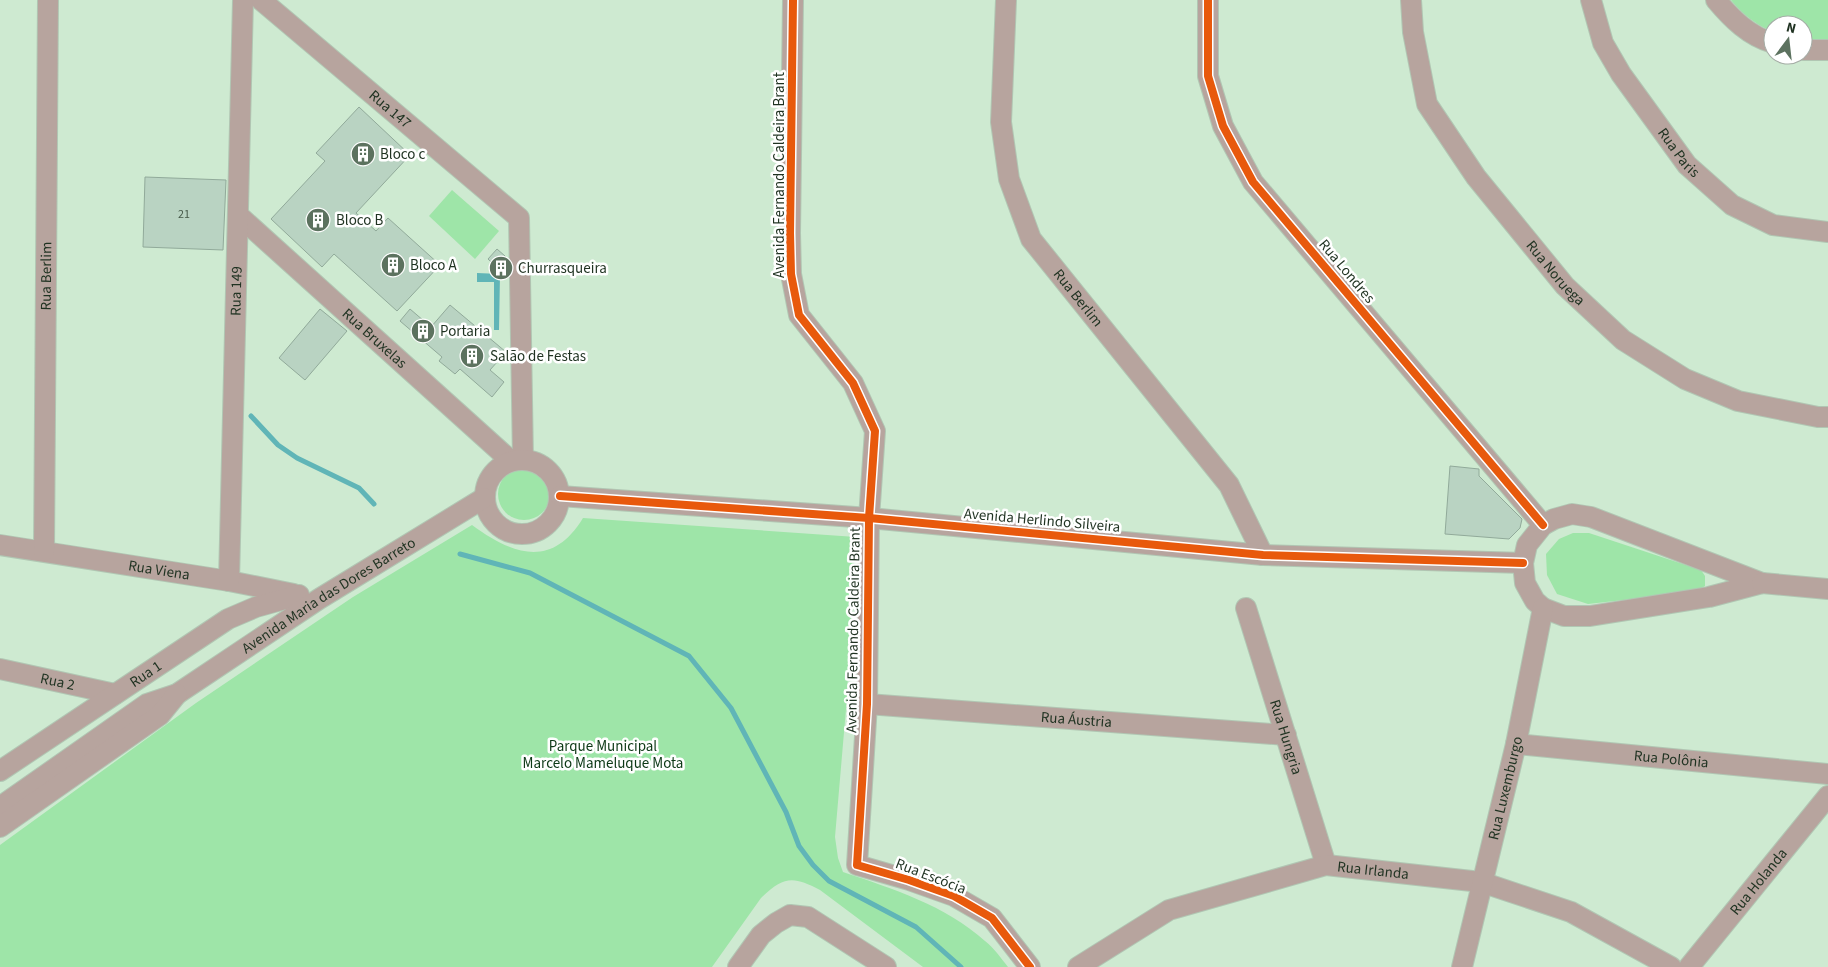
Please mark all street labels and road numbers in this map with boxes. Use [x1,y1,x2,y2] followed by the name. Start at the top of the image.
[769,72,790,278] street label: Avenida Fernando Caldeira Brant
[364,85,416,134] street label: Rua 147
[1652,124,1704,183] street label: Rua Paris
[1314,235,1380,308] street label: Rua Londres
[1521,236,1590,311] street label: Rua Noruega
[36,242,57,310] street label: Rua Berlim
[1048,265,1108,331] street label: Rua Berlim
[225,266,248,316] street label: Rua 149
[337,304,412,373] street label: Rua Bruxelas
[963,503,1121,538] street label: Avenida Herlindo Silveira
[841,527,866,733] street label: Avenida Fernando Caldeira Brant
[238,532,420,659] street label: Avenida Maria das Dores Barreto
[127,555,191,586] street label: Rua Viena
[126,656,166,693] street label: Rua 1
[38,668,77,696] street label: Rua 2
[1264,697,1307,777] street label: Rua Hungria
[1040,707,1113,733] street label: Rua Áustria
[1483,735,1528,842] street label: Rua Luxemburgo
[1633,745,1710,773] street label: Rua Polônia
[1725,844,1792,920] street label: Rua Holanda
[892,853,969,900] street label: Rua Escócia
[1336,856,1410,885] street label: Rua Irlanda

